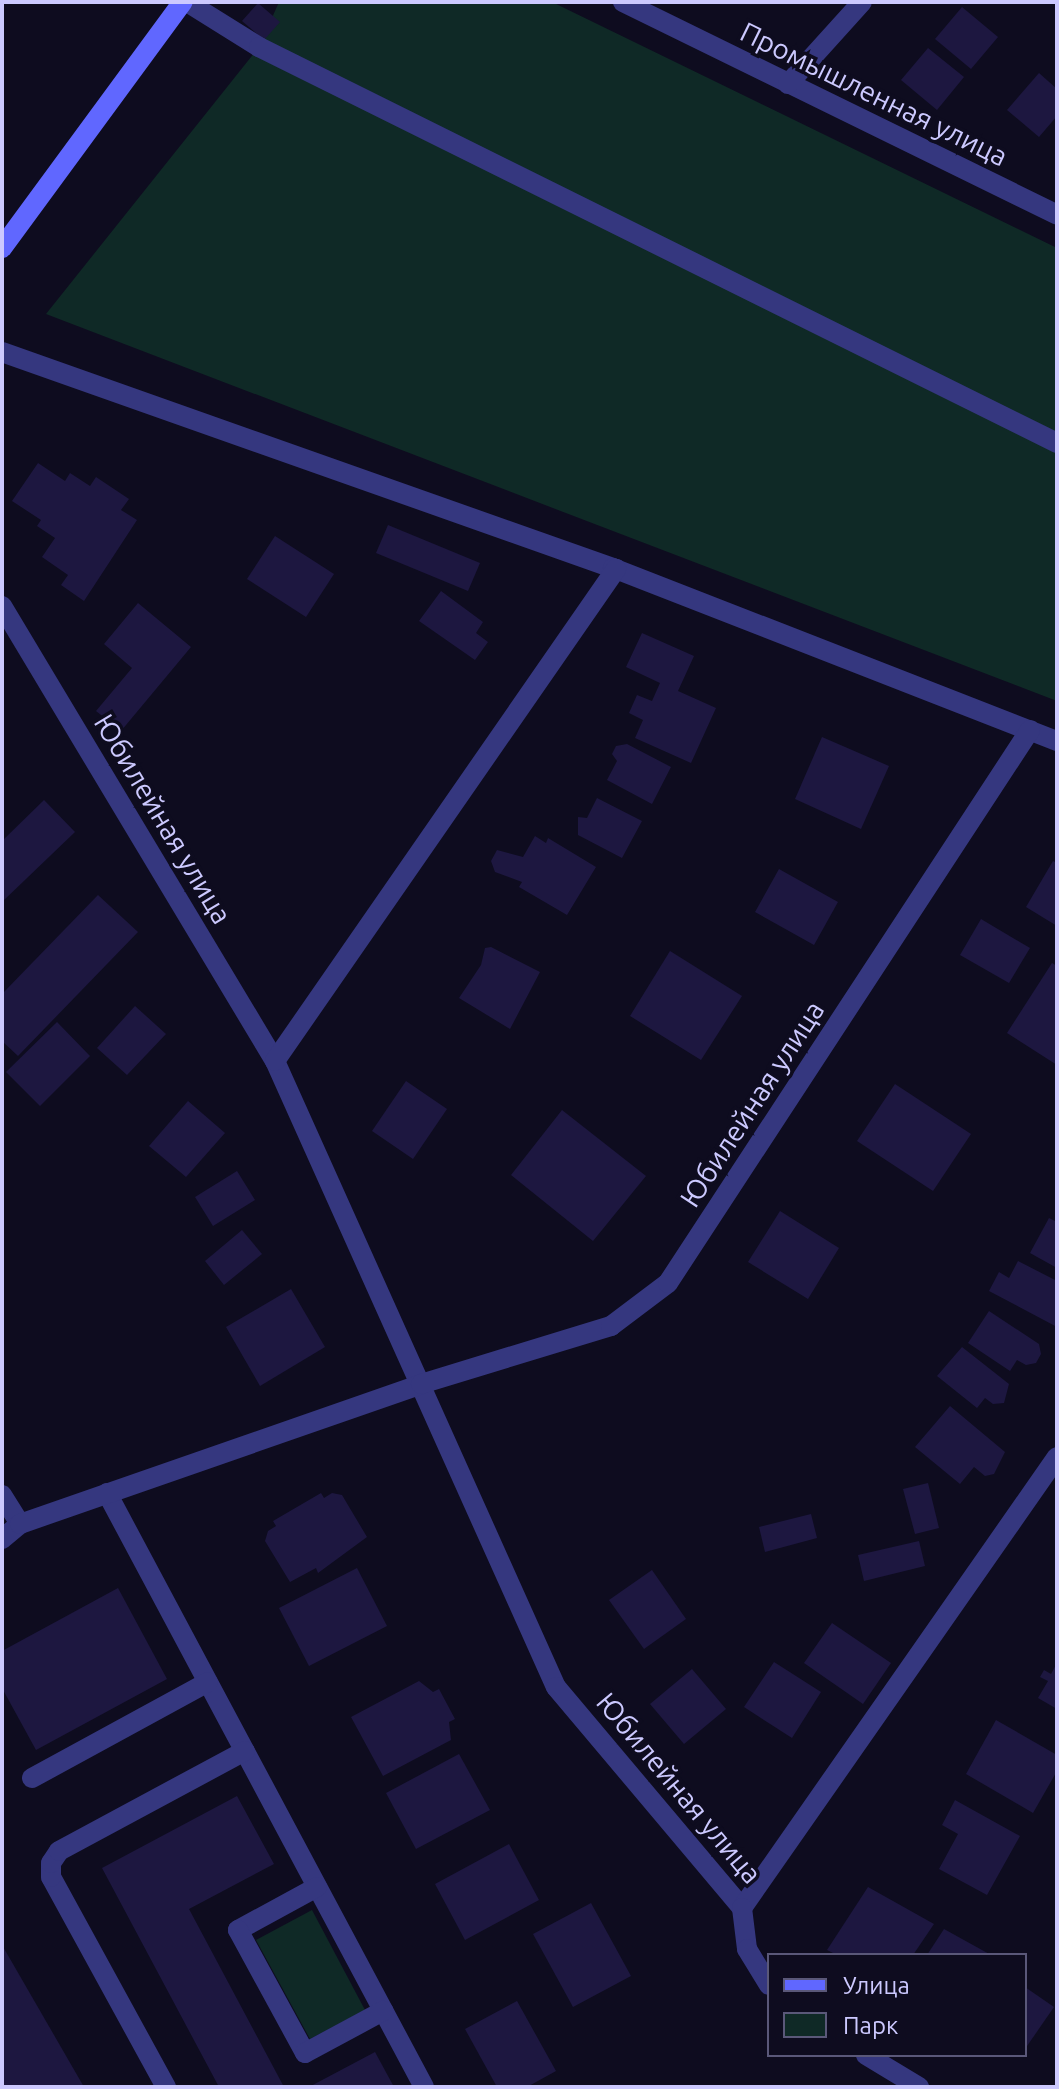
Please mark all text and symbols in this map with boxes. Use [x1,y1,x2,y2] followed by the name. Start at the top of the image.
[735,15,1013,173] street label: Промышленная улица
[87,708,239,930] street label: Юбилейная улица
[673,995,831,1213] street label: Юбилейная улица
[589,1686,769,1890] street label: Юбилейная улица
[767,1953,1027,2057] legend
[843,1972,910,1999] text: Улица
[843,2012,898,2039] text: Парк

